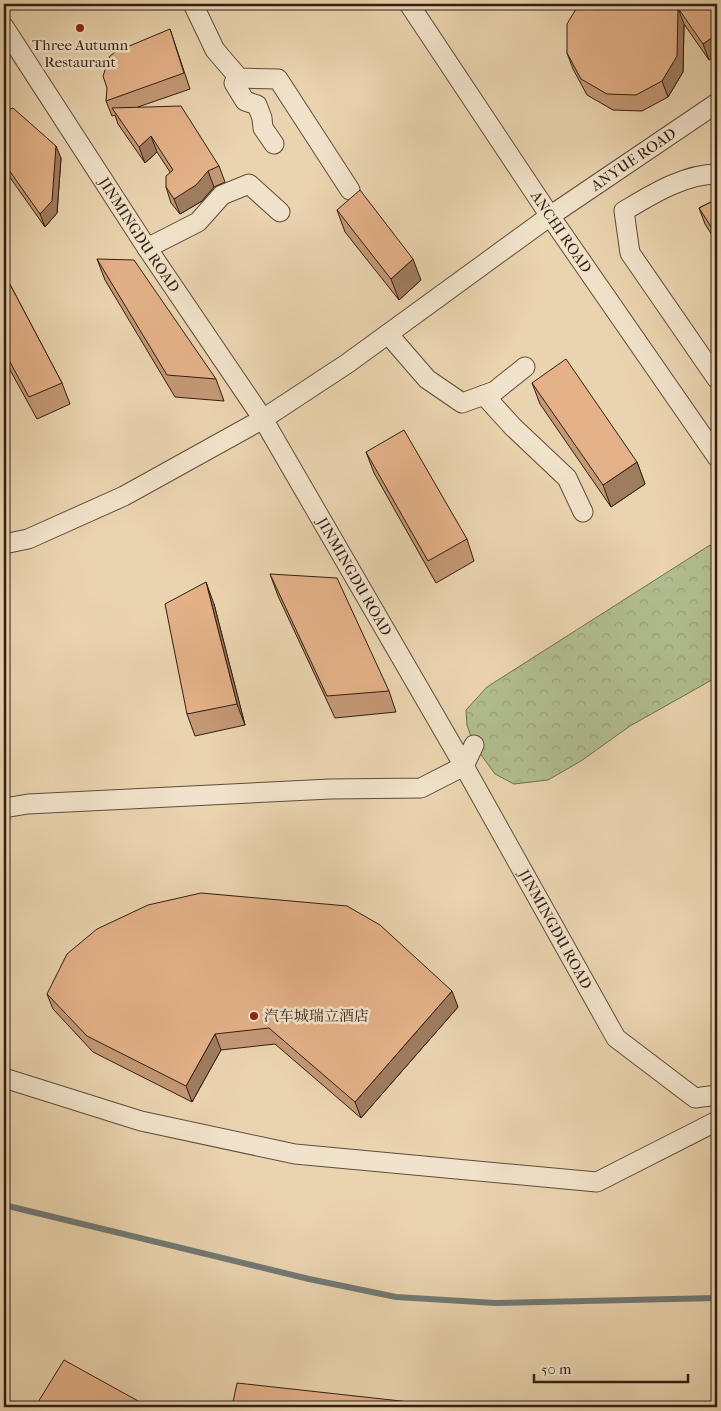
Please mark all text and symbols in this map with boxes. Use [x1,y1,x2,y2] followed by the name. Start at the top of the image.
[74,22,86,34] marker: Three Autumn Restaurant
[32,36,128,71] place label: Three Autumn Restaurant
[587,124,680,195] street label: ANYUE ROAD
[94,173,183,296] street label: JINMINGDU ROAD
[526,187,596,276] street label: ANCHI ROAD
[312,513,396,639] street label: JINMINGDU ROAD
[514,866,596,992] street label: JINMINGDU ROAD
[264,1007,369,1025] place label: 汽车城瑞立酒店
[248,1010,260,1022] marker: 汽车城瑞立酒店
[534,1351,687,1383] scale bar
[541,1360,572,1378] text: 50 m

